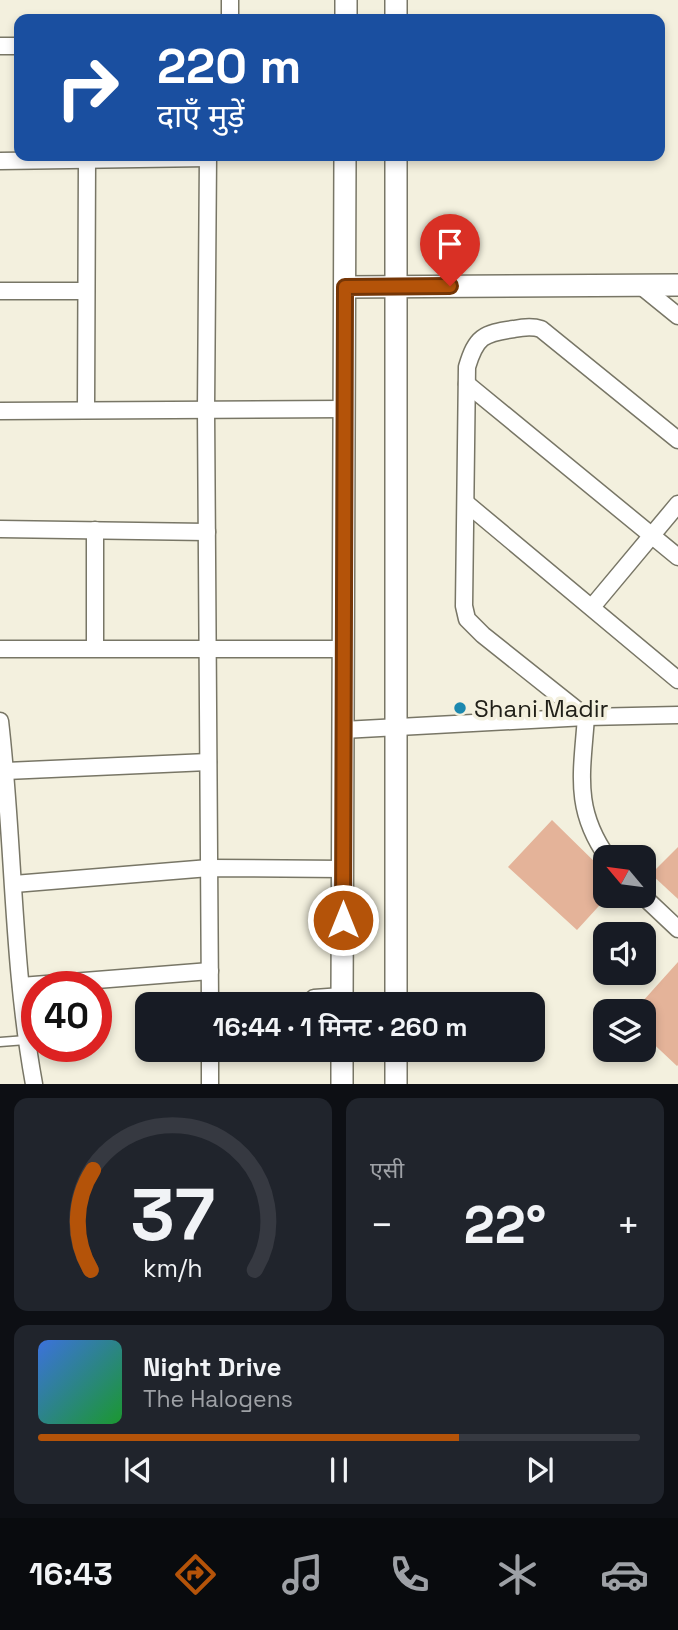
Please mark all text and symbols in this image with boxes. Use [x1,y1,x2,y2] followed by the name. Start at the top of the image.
[157,35,301,97] text: 220 m
[42,42,133,133] icon: right
[157,96,244,136] text: दाएँ मुड़ें
[420,214,480,286] pin
[431,225,469,263] icon: arrive
[474,693,609,724] place label: Shani Madir
[452,700,468,716] marker: Shani Madir
[593,845,656,908] north arrow
[593,845,656,1062] map controls
[306,883,380,957] position arrow
[593,922,656,985] button: sound
[21,971,112,1062] speed limit sign: 40
[593,999,656,1062] button: layers
[213,1010,467,1044] text: 16:44 · 1 मिनट · 260 m
[370,1155,404,1185] text: एसी
[131,1169,215,1262] text: 37
[464,1192,546,1258] text: 22°
[370,1201,394,1249] text: −
[616,1201,640,1249] text: +
[143,1252,203,1284] text: km/h
[143,1350,281,1384] text: Night Drive
[143,1384,293,1414] text: The Halogens
[119,1451,157,1489] icon: previous
[320,1451,358,1489] icon: pause
[521,1451,559,1489] icon: next
[171,1550,220,1599] icon: directions
[278,1550,327,1599] icon: music
[385,1550,434,1599] icon: phone
[493,1550,542,1599] icon: climate
[600,1550,649,1599] icon: car
[29,1554,113,1594] text: 16:43

